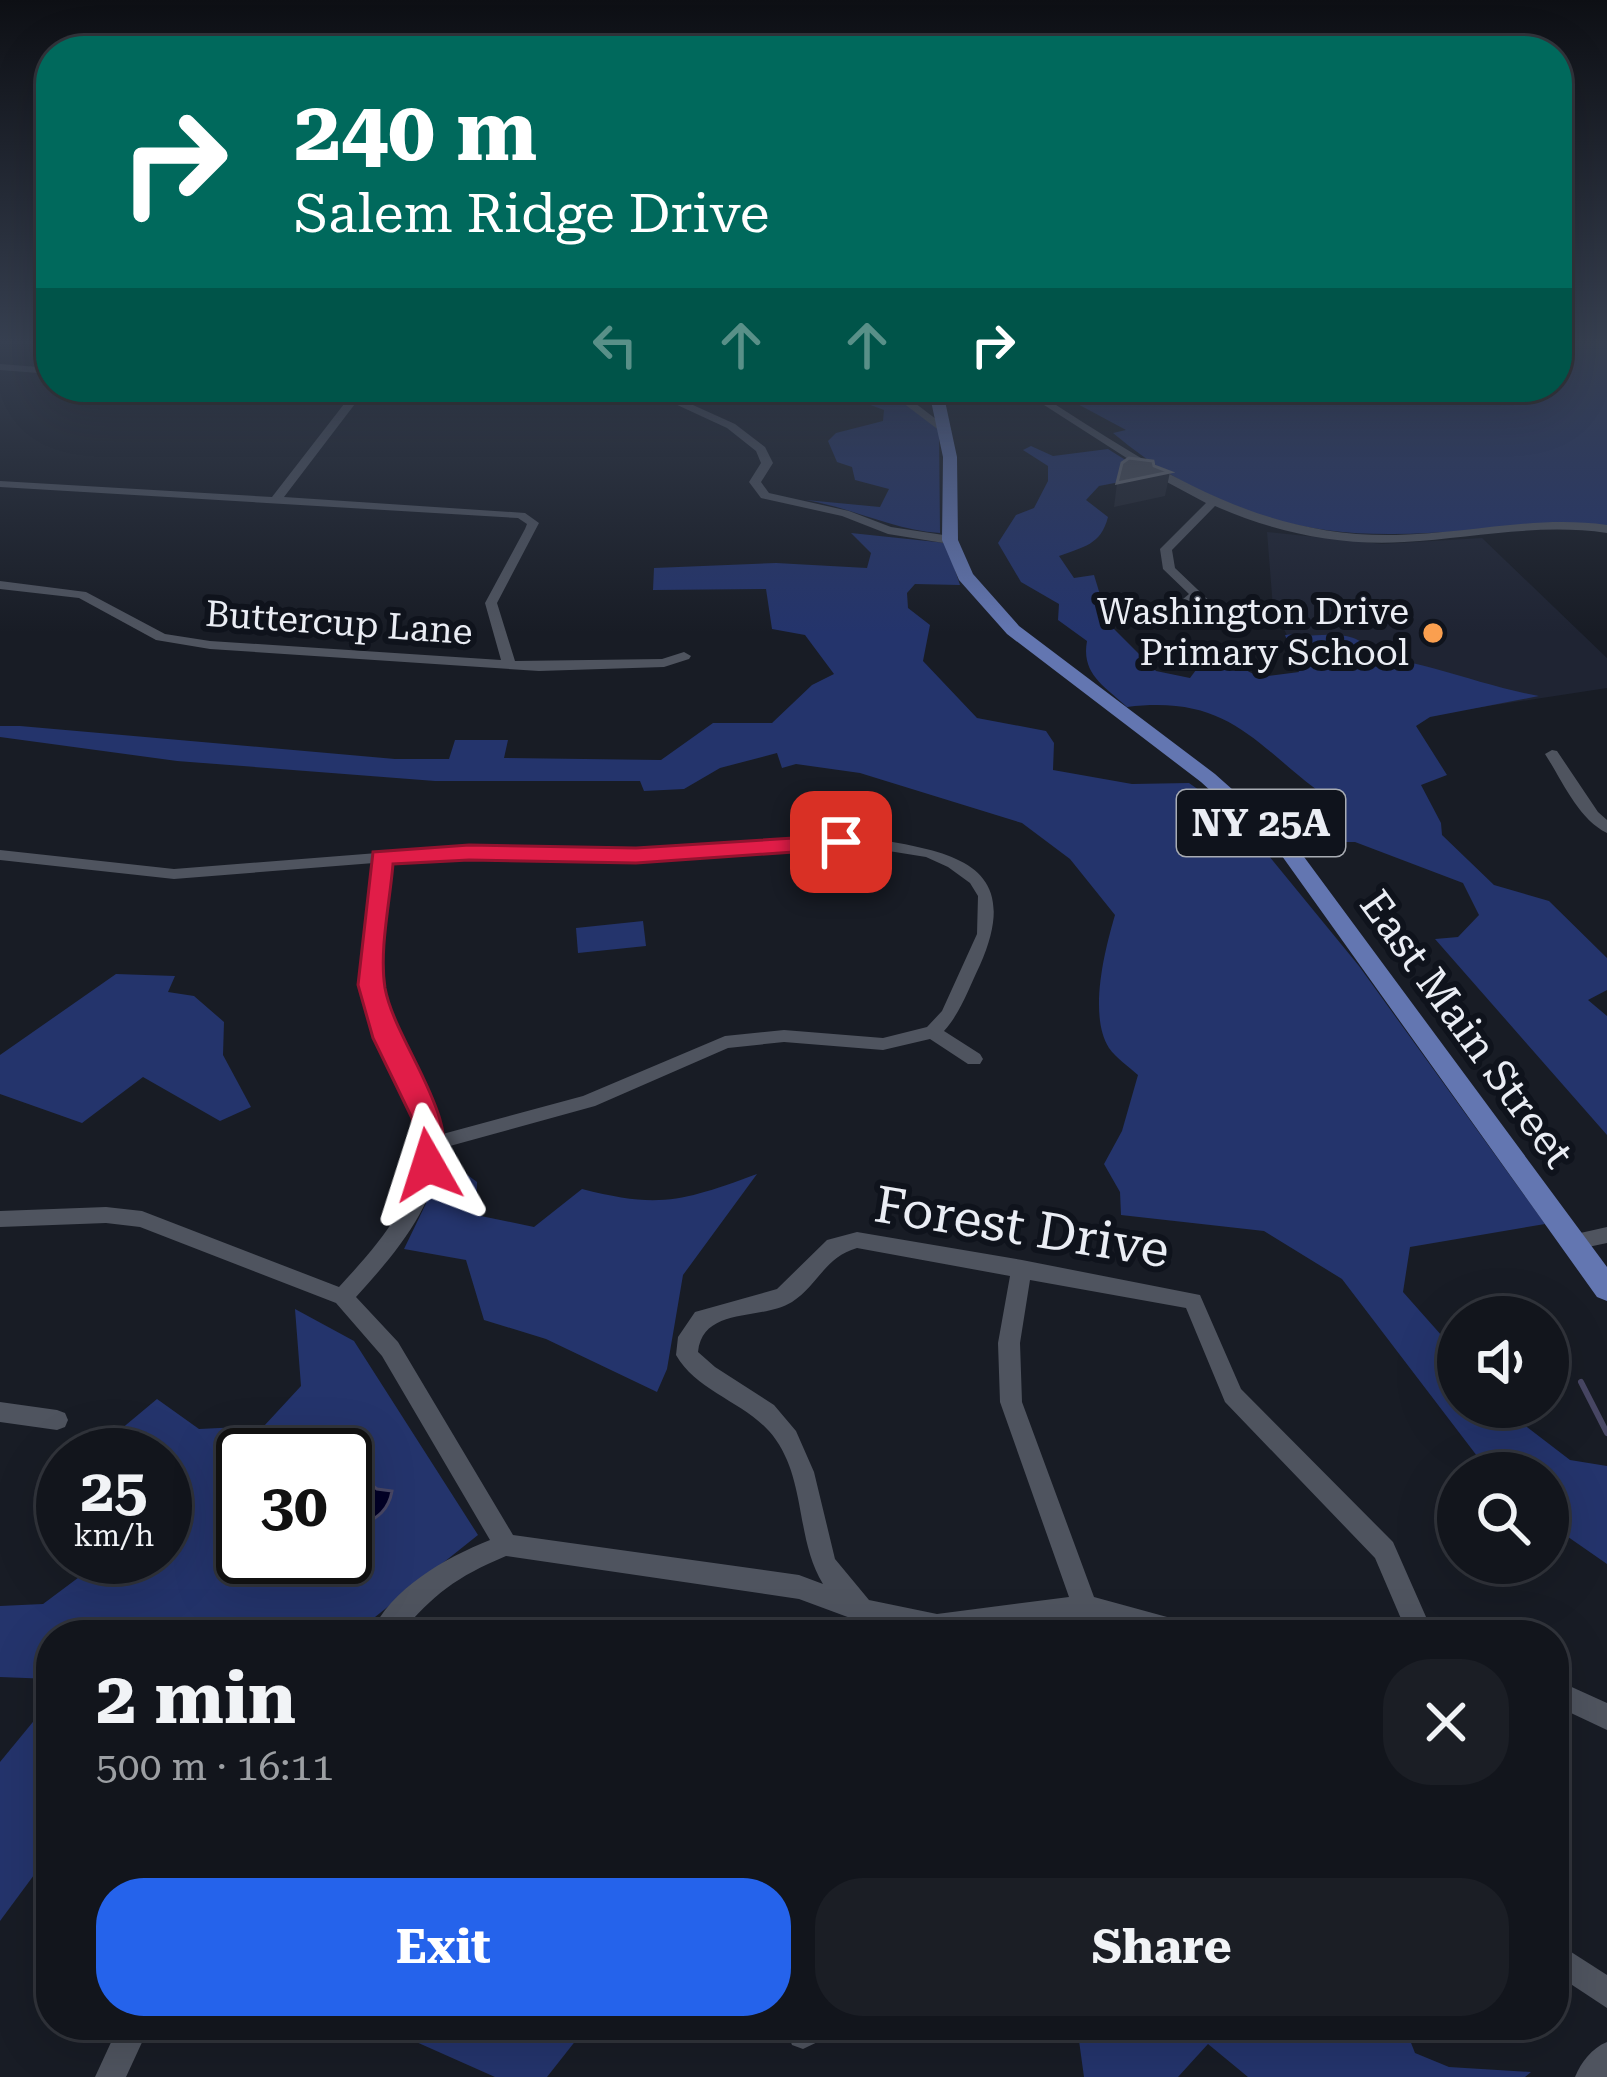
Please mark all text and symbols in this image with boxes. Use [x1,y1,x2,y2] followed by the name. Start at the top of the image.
[294,82,537,180] text: 240 m
[96,84,252,240] icon: right
[294,182,769,245] text: Salem Ridge Drive
[582,312,648,378] icon: left
[708,312,774,378] icon: ahead
[834,312,900,378] icon: ahead
[960,312,1026,378] icon: right
[1097,591,1409,674] place label: Washington Drive Primary School
[204,593,474,653] street label: Buttercup Lane
[1420,620,1446,646] marker: Washington Drive Primary School
[1177,790,1345,856] road number: NY 25A
[790,791,892,893] pin
[808,809,874,875] icon: arrive
[1350,881,1584,1177] street label: East Main Street
[365,1102,491,1228] position arrow
[871,1175,1173,1279] street label: Forest Drive
[1437,1296,1569,1584] map controls
[1437,1296,1569,1428] button: sound
[216,1428,372,1584] speed limit sign: 30
[1437,1452,1569,1584] button: search
[80,1455,148,1526] text: 25
[74,1518,154,1553] text: km/h
[96,1656,296,1741] text: 2 min
[1383,1659,1509,1785] button: close
[96,1744,334,1790] text: 500 m · 16:11
[96,1878,791,2016] button: Exit
[815,1878,1509,2016] button: Share

